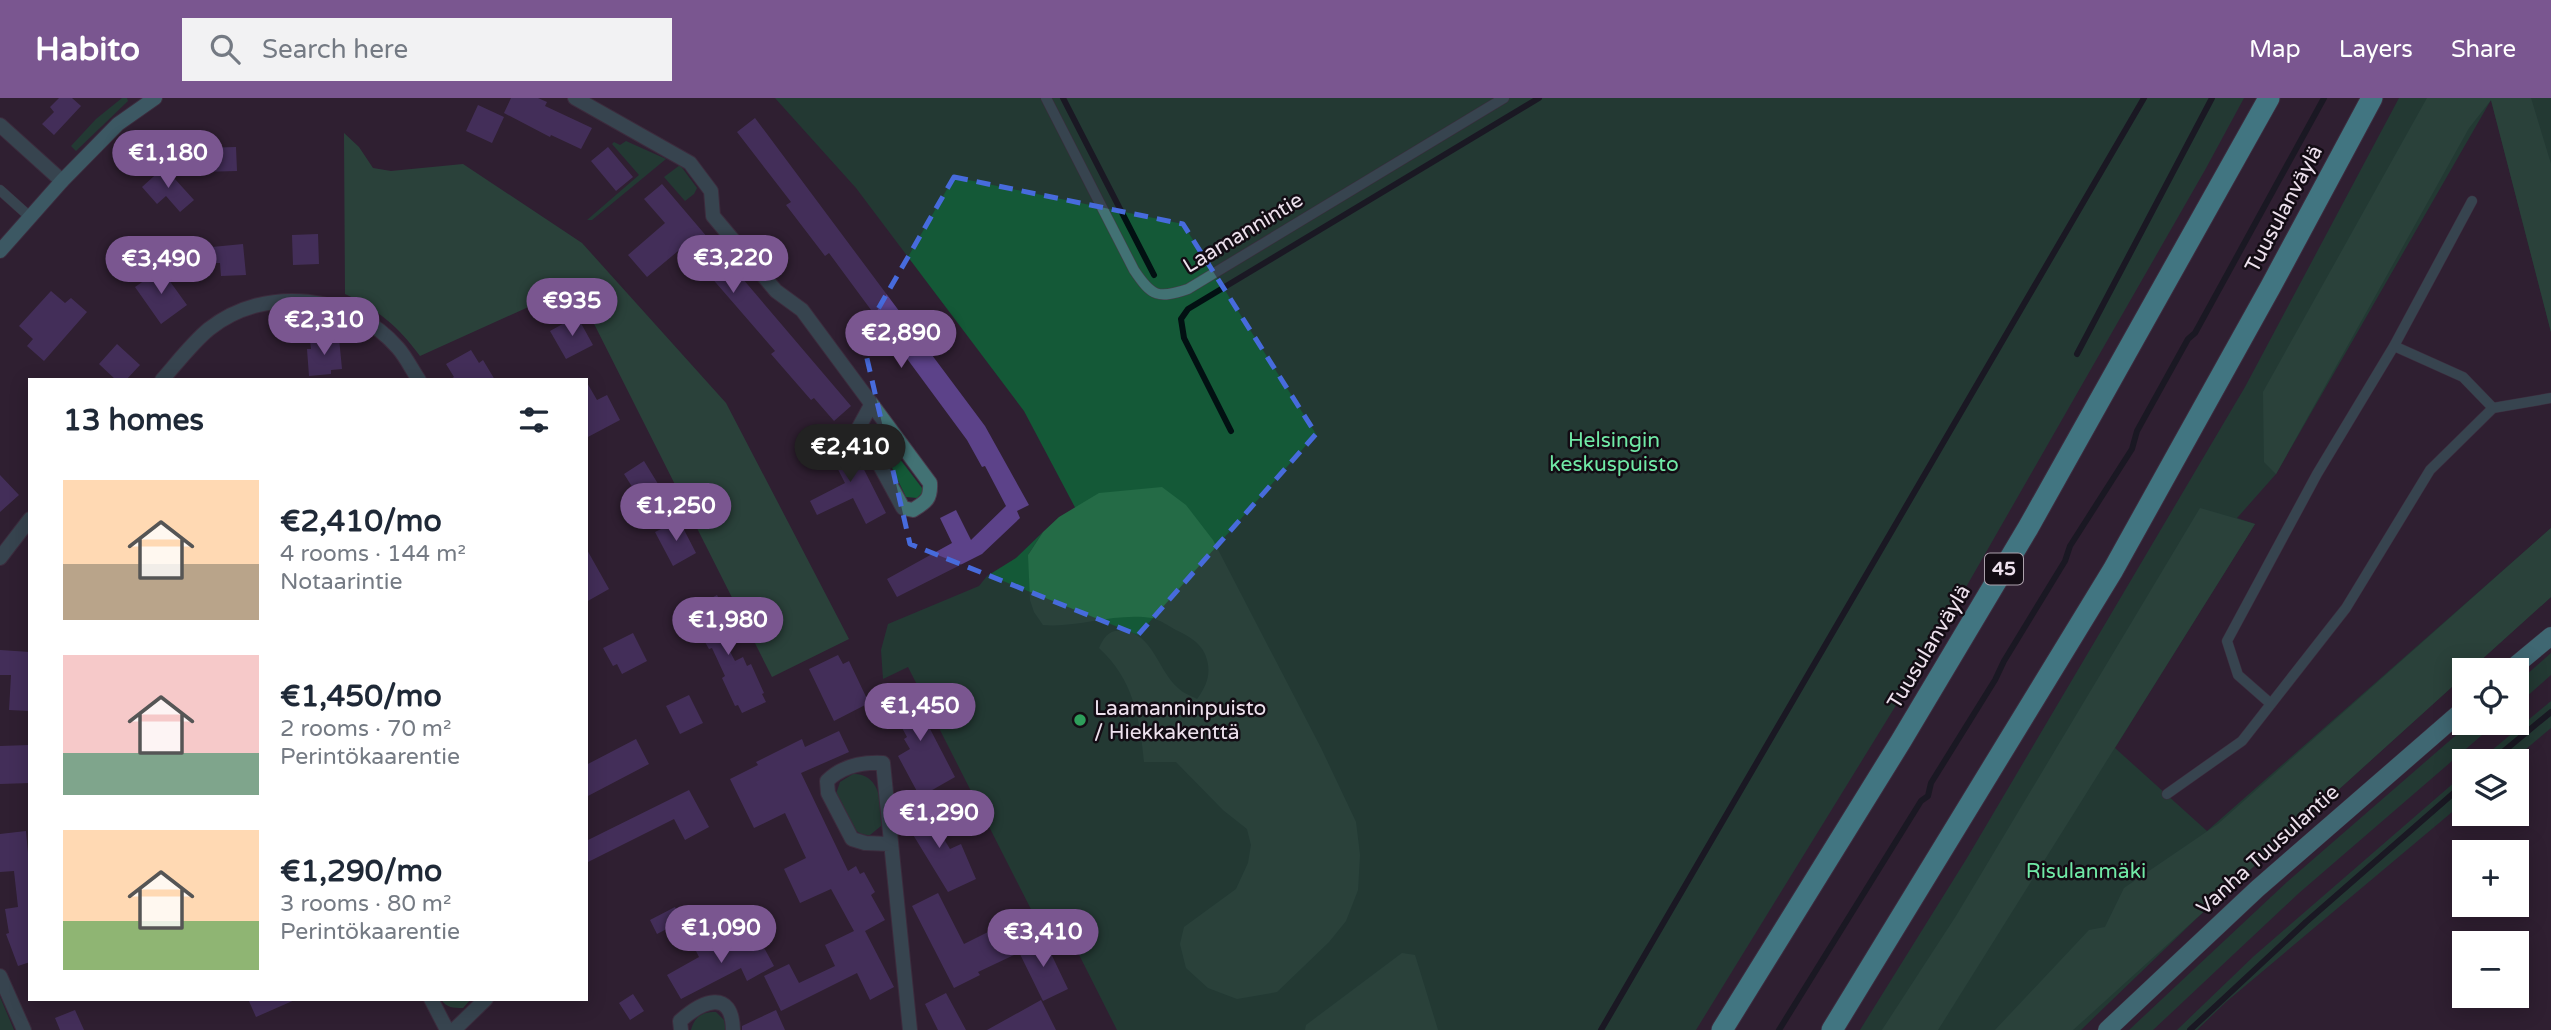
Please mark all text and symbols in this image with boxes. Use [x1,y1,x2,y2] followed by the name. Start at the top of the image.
[182,18,672,81] search box
[35,30,140,69] text: Habito
[206,30,244,68] icon: search
[262,34,408,65] text: Search here
[2249,35,2301,64] text: Map
[2339,35,2413,64] text: Layers
[2451,35,2516,64] text: Share
[111,130,225,190] pin: €1,180
[128,139,208,167] text: €1,180
[2240,141,2328,277] street label: Tuusulanväylä
[1179,187,1308,279] street label: Laamannintie
[104,236,218,296] pin: €3,490
[676,236,790,295] pin: €3,220
[693,244,773,272] text: €3,220
[122,245,200,273] text: €3,490
[531,278,613,338] pin: €935
[542,287,602,315] text: €935
[267,298,381,357] pin: €2,310
[284,306,364,334] text: €2,310
[844,310,958,370] pin: €2,890
[861,319,941,347] text: €2,890
[515,401,553,439] icon: filters
[63,402,204,439] text: 13 homes
[793,424,907,484] pin: €2,410
[1549,428,1679,477] park label: Helsingin keskuspuisto
[811,433,889,461] text: €2,410
[619,484,733,543] pin: €1,250
[636,492,716,520] text: €1,250
[280,503,442,540] text: €2,410/mo
[119,508,203,592] icon: home
[280,540,466,568] text: 4 rooms · 144 m²
[1985,554,2023,584] road number: 45
[280,568,402,596] text: Notaarintie
[1882,580,1976,714] street label: Tuusulanväylä
[671,598,785,657] pin: €1,980
[688,606,768,634] text: €1,980
[2452,658,2529,1008] map controls
[2452,658,2529,735] button: locate
[280,678,442,715] text: €1,450/mo
[119,683,203,767] icon: home
[863,684,977,743] pin: €1,450
[881,692,959,720] text: €1,450
[1094,696,1266,745] place label: Laamanninpuisto / Hiekkakenttä
[1072,712,1088,728] marker: Laamanninpuisto / Hiekkakenttä
[280,715,451,743] text: 2 rooms · 70 m²
[280,743,460,771] text: Perintökaarentie
[2452,749,2529,826] button: layers
[2192,779,2344,920] street label: Vanha Tuusulantie
[882,790,996,850] pin: €1,290
[899,799,979,827] text: €1,290
[2452,840,2529,917] button: +
[280,853,442,890] text: €1,290/mo
[119,858,203,942] icon: home
[2026,859,2146,884] park label: Risulanmäki
[280,890,451,918] text: 3 rooms · 80 m²
[664,906,778,965] pin: €1,090
[986,910,1100,969] pin: €3,410
[681,914,761,942] text: €1,090
[280,918,460,946] text: Perintökaarentie
[1004,918,1082,946] text: €3,410
[2452,931,2529,1008] button: −

